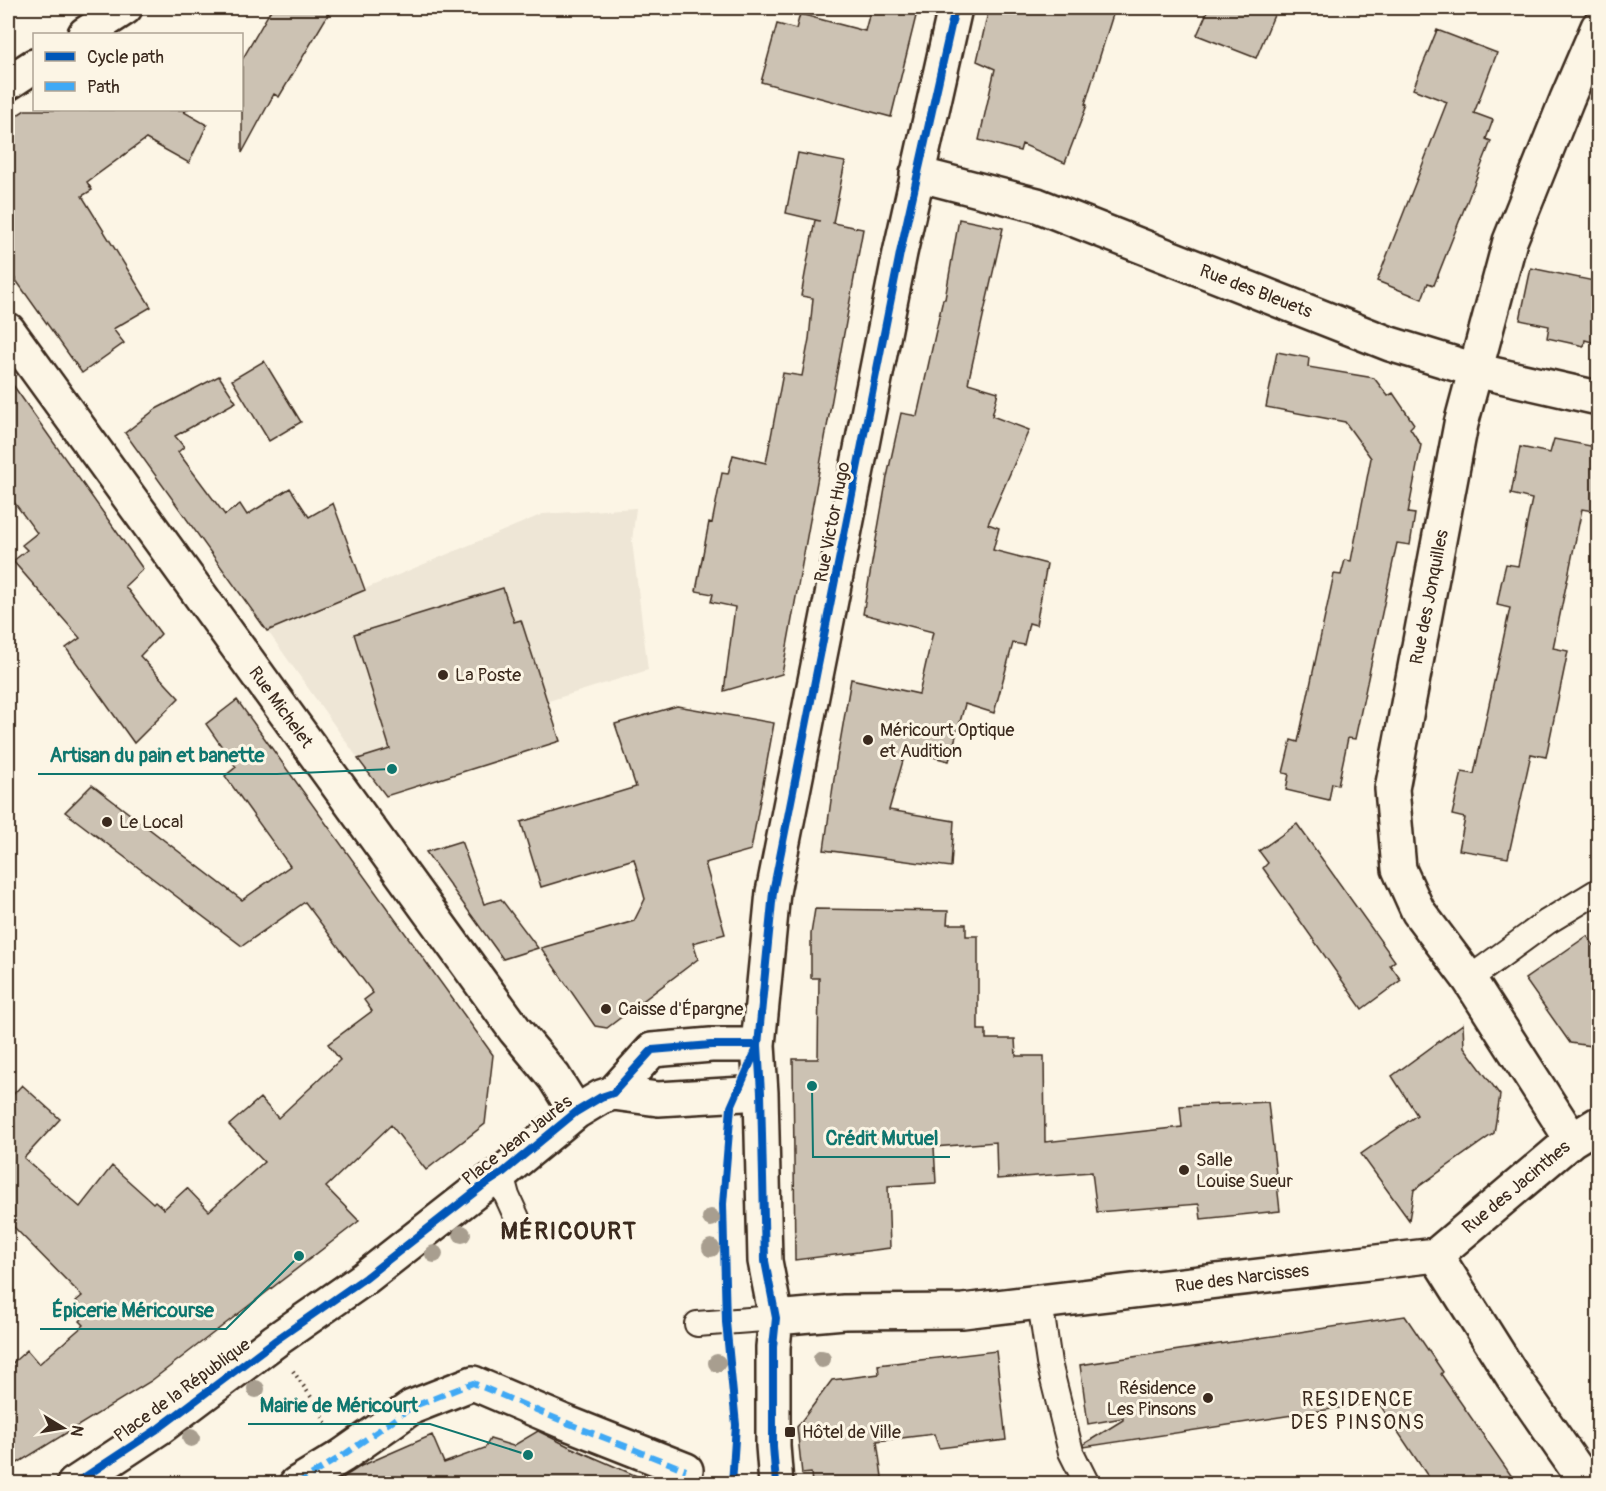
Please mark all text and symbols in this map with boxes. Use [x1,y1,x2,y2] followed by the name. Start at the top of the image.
[33,33,243,111] legend
[87,46,164,69] text: Cycle path
[87,76,120,99] text: Path
[1196,259,1315,323] street label: Rue des Bleuets
[810,460,855,584] street label: Rue Victor Hugo
[1405,528,1454,666] street label: Rue des Jonquilles
[243,662,318,753] street label: Rue Michelet
[455,664,521,687] place label: La Poste
[436,668,450,682] marker: La Poste
[880,719,1014,763] place label: Méricourt Optique et Audition
[861,733,875,747] marker: Méricourt Optique et Audition
[38,736,277,774] callout: Artisan du pain et banette
[50,743,266,768] text: Artisan du pain et banette
[119,811,184,834] place label: Le Local
[100,815,114,829] marker: Le Local
[618,998,744,1021] place label: Caisse d'Épargne
[599,1002,613,1016] marker: Caisse d'Épargne
[458,1090,577,1191] street label: Place Jean Jaurès
[813,1119,950,1157] callout: Crédit Mutuel
[825,1126,939,1151] text: Crédit Mutuel
[1458,1136,1575,1239] street label: Rue des Jacinthes
[1196,1149,1293,1193] place label: Salle Louise Sueur
[1177,1163,1191,1177] marker: Salle Louise Sueur
[500,1217,638,1246] district label: MÉRICOURT
[1174,1259,1310,1298] street label: Rue des Narcisses
[40,1291,226,1329] callout: Épicerie Méricourse
[52,1298,215,1323] text: Épicerie Méricourse
[110,1333,255,1448] street label: Place de la République
[1107,1377,1196,1421] place label: Résidence Les Pinsons
[248,1386,430,1424] callout: Mairie de Méricourt
[1290,1387,1426,1435] district label: RESIDENCE DES PINSONS
[1201,1391,1215,1405] marker: Résidence Les Pinsons
[260,1393,419,1418] text: Mairie de Méricourt
[33,1398,93,1458] north arrow
[802,1421,901,1444] place label: Hôtel de Ville
[66,1423,88,1438] text: N
[783,1425,797,1439] marker: Hôtel de Ville

